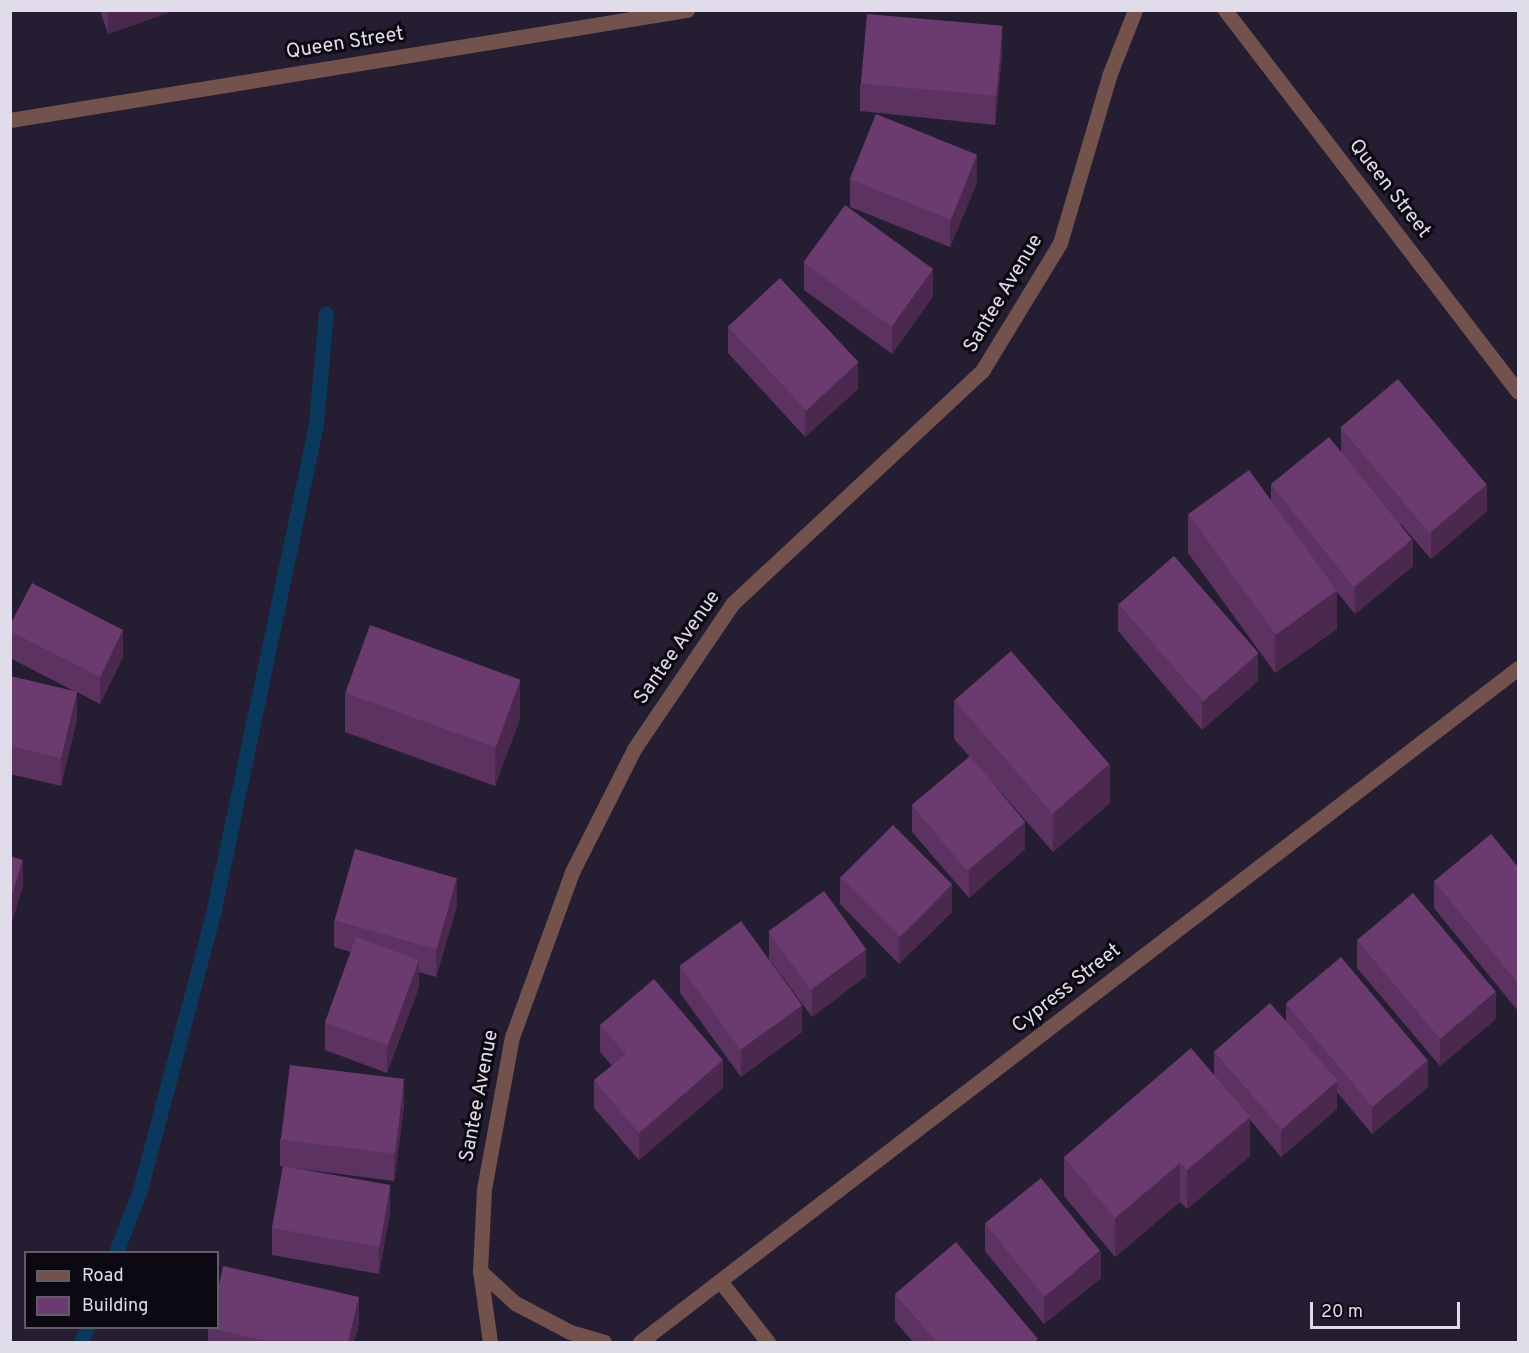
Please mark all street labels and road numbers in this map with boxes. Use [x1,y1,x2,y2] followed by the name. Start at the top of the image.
[284,23,406,65] street label: Queen Street
[1343,135,1435,243] street label: Queen Street
[959,230,1049,358] street label: Santee Avenue
[630,586,726,710] street label: Santee Avenue
[1008,939,1126,1039] street label: Cypress Street
[455,1028,505,1164] street label: Santee Avenue

